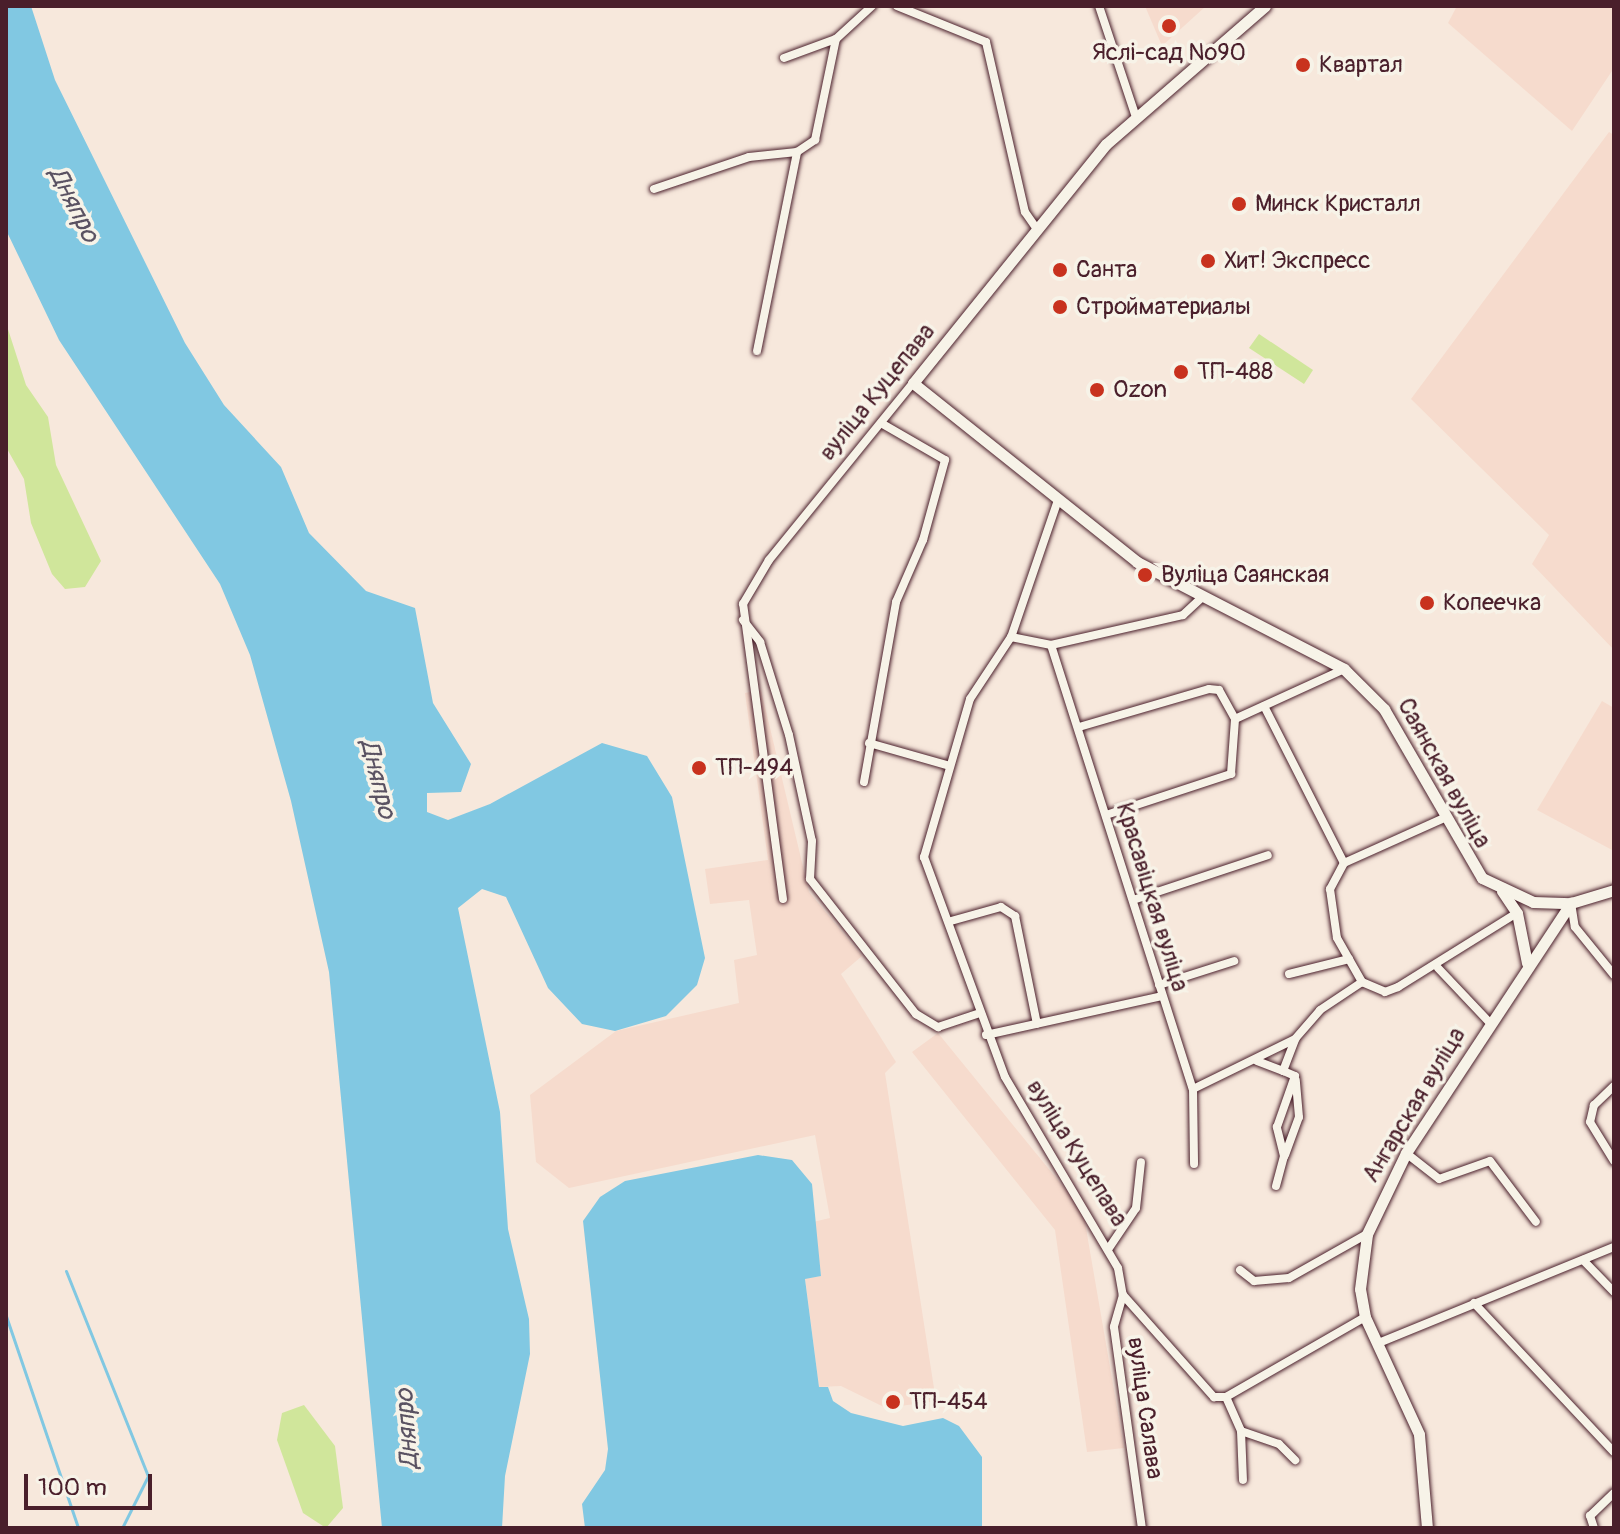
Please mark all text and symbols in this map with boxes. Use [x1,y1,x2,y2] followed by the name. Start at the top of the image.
[1160,17,1178,35] marker: Яслі-сад №90
[1092,39,1246,67] place label: Яслі-сад №90
[1319,51,1403,79] place label: Квартал
[1294,56,1312,74] marker: Квартал
[41,162,105,248] water label: Дняпро
[1255,190,1421,218] place label: Минск Кристалл
[1230,195,1248,213] marker: Минск Кристалл
[1224,247,1370,275] place label: Хит! Экспресс
[1199,252,1217,270] marker: Хит! Экспресс
[1076,256,1137,284] place label: Санта
[1051,261,1069,279] marker: Санта
[1076,293,1251,321] place label: Стройматериалы
[1051,298,1069,316] marker: Стройматериалы
[813,318,941,466] street label: вуліца Куцепава
[1197,358,1273,386] place label: ТП-488
[1172,363,1190,381] marker: ТП-488
[1113,376,1167,404] place label: Ozon
[1088,381,1106,399] marker: Ozon
[1161,561,1329,589] place label: Вуліца Саянская
[1136,566,1154,584] marker: Вуліца Саянская
[1443,589,1541,617] place label: Копеечка
[1418,594,1436,612] marker: Копеечка
[1391,693,1497,853] street label: Саянская вуліца
[352,736,402,822] water label: Дняпро
[715,754,793,782] place label: ТП-494
[690,759,708,777] marker: ТП-494
[1110,799,1194,995] street label: Красавіцкая вуліца
[1356,1022,1472,1188] street label: Ангарская вуліца
[1020,1074,1134,1232] street label: вуліца Куцепава
[1121,1335,1169,1481] street label: вуліца Салава
[390,1388,426,1470] water label: Дняпро
[909,1388,988,1416] place label: ТП-454
[884,1393,902,1411] marker: ТП-454
[28,1458,156,1508] scale bar
[38,1473,107,1502] text: 100 m

